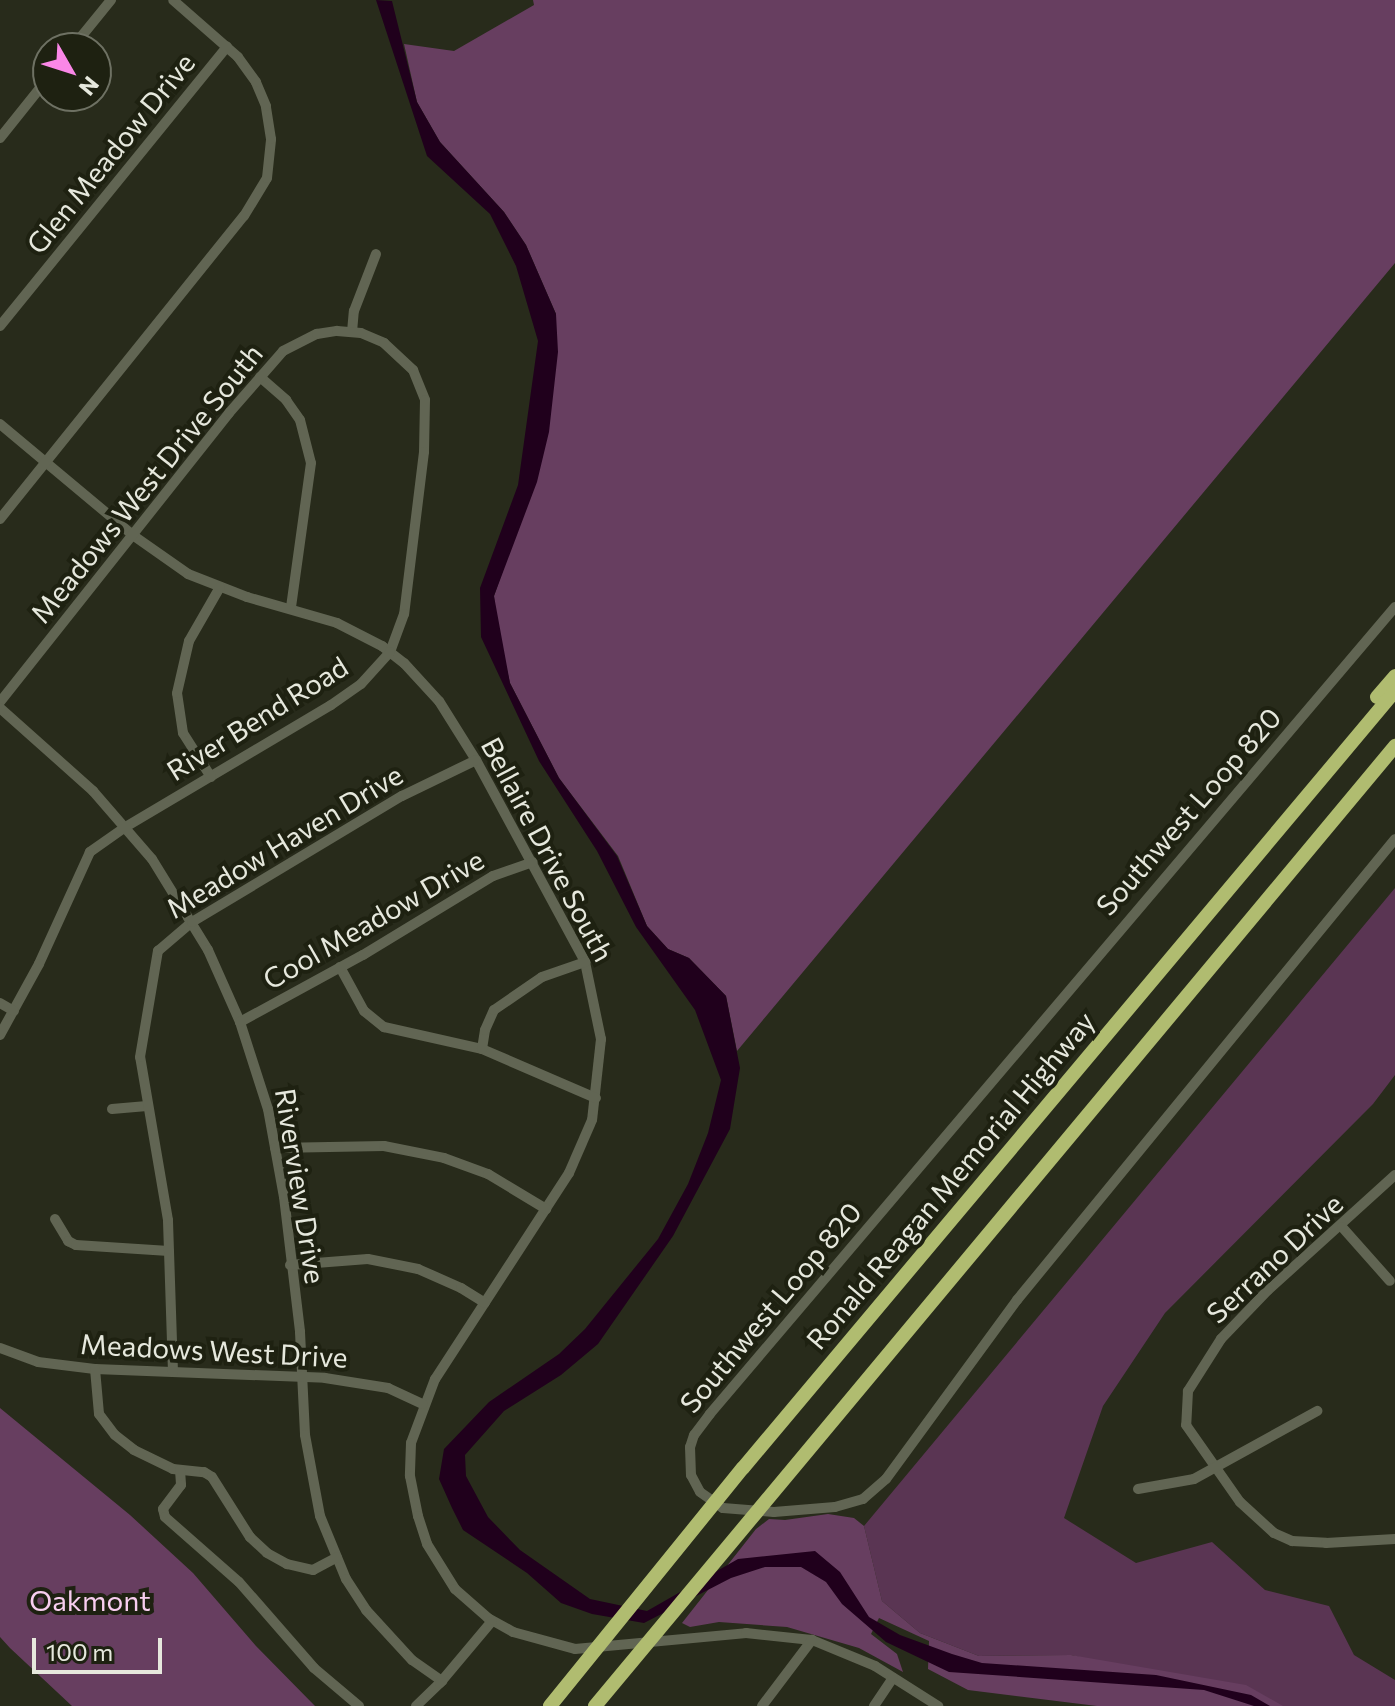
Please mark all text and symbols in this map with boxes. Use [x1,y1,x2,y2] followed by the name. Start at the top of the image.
[32,32,112,112] north arrow
[19,46,201,260] street label: Glen Meadow Drive
[74,71,105,101] text: N
[23,337,269,629] street label: Meadows West Drive South
[160,649,354,787] street label: River Bend Road
[1089,700,1287,922] street label: Southwest Loop 820
[475,731,621,967] street label: Bellaire Drive South
[160,757,408,925] street label: Meadow Haven Drive
[257,842,489,996] street label: Cool Meadow Drive
[799,1004,1101,1356] street label: Ronald Reagan Memorial Highway
[269,1086,333,1286] street label: Riverview Drive
[1199,1186,1349,1330] street label: Serrano Drive
[672,1195,868,1419] street label: Southwest Loop 820
[80,1326,348,1374] street label: Meadows West Drive
[29,1583,151,1617] park label: Oakmont
[36,1622,166,1672] scale bar
[46,1637,113,1666] text: 100 m

